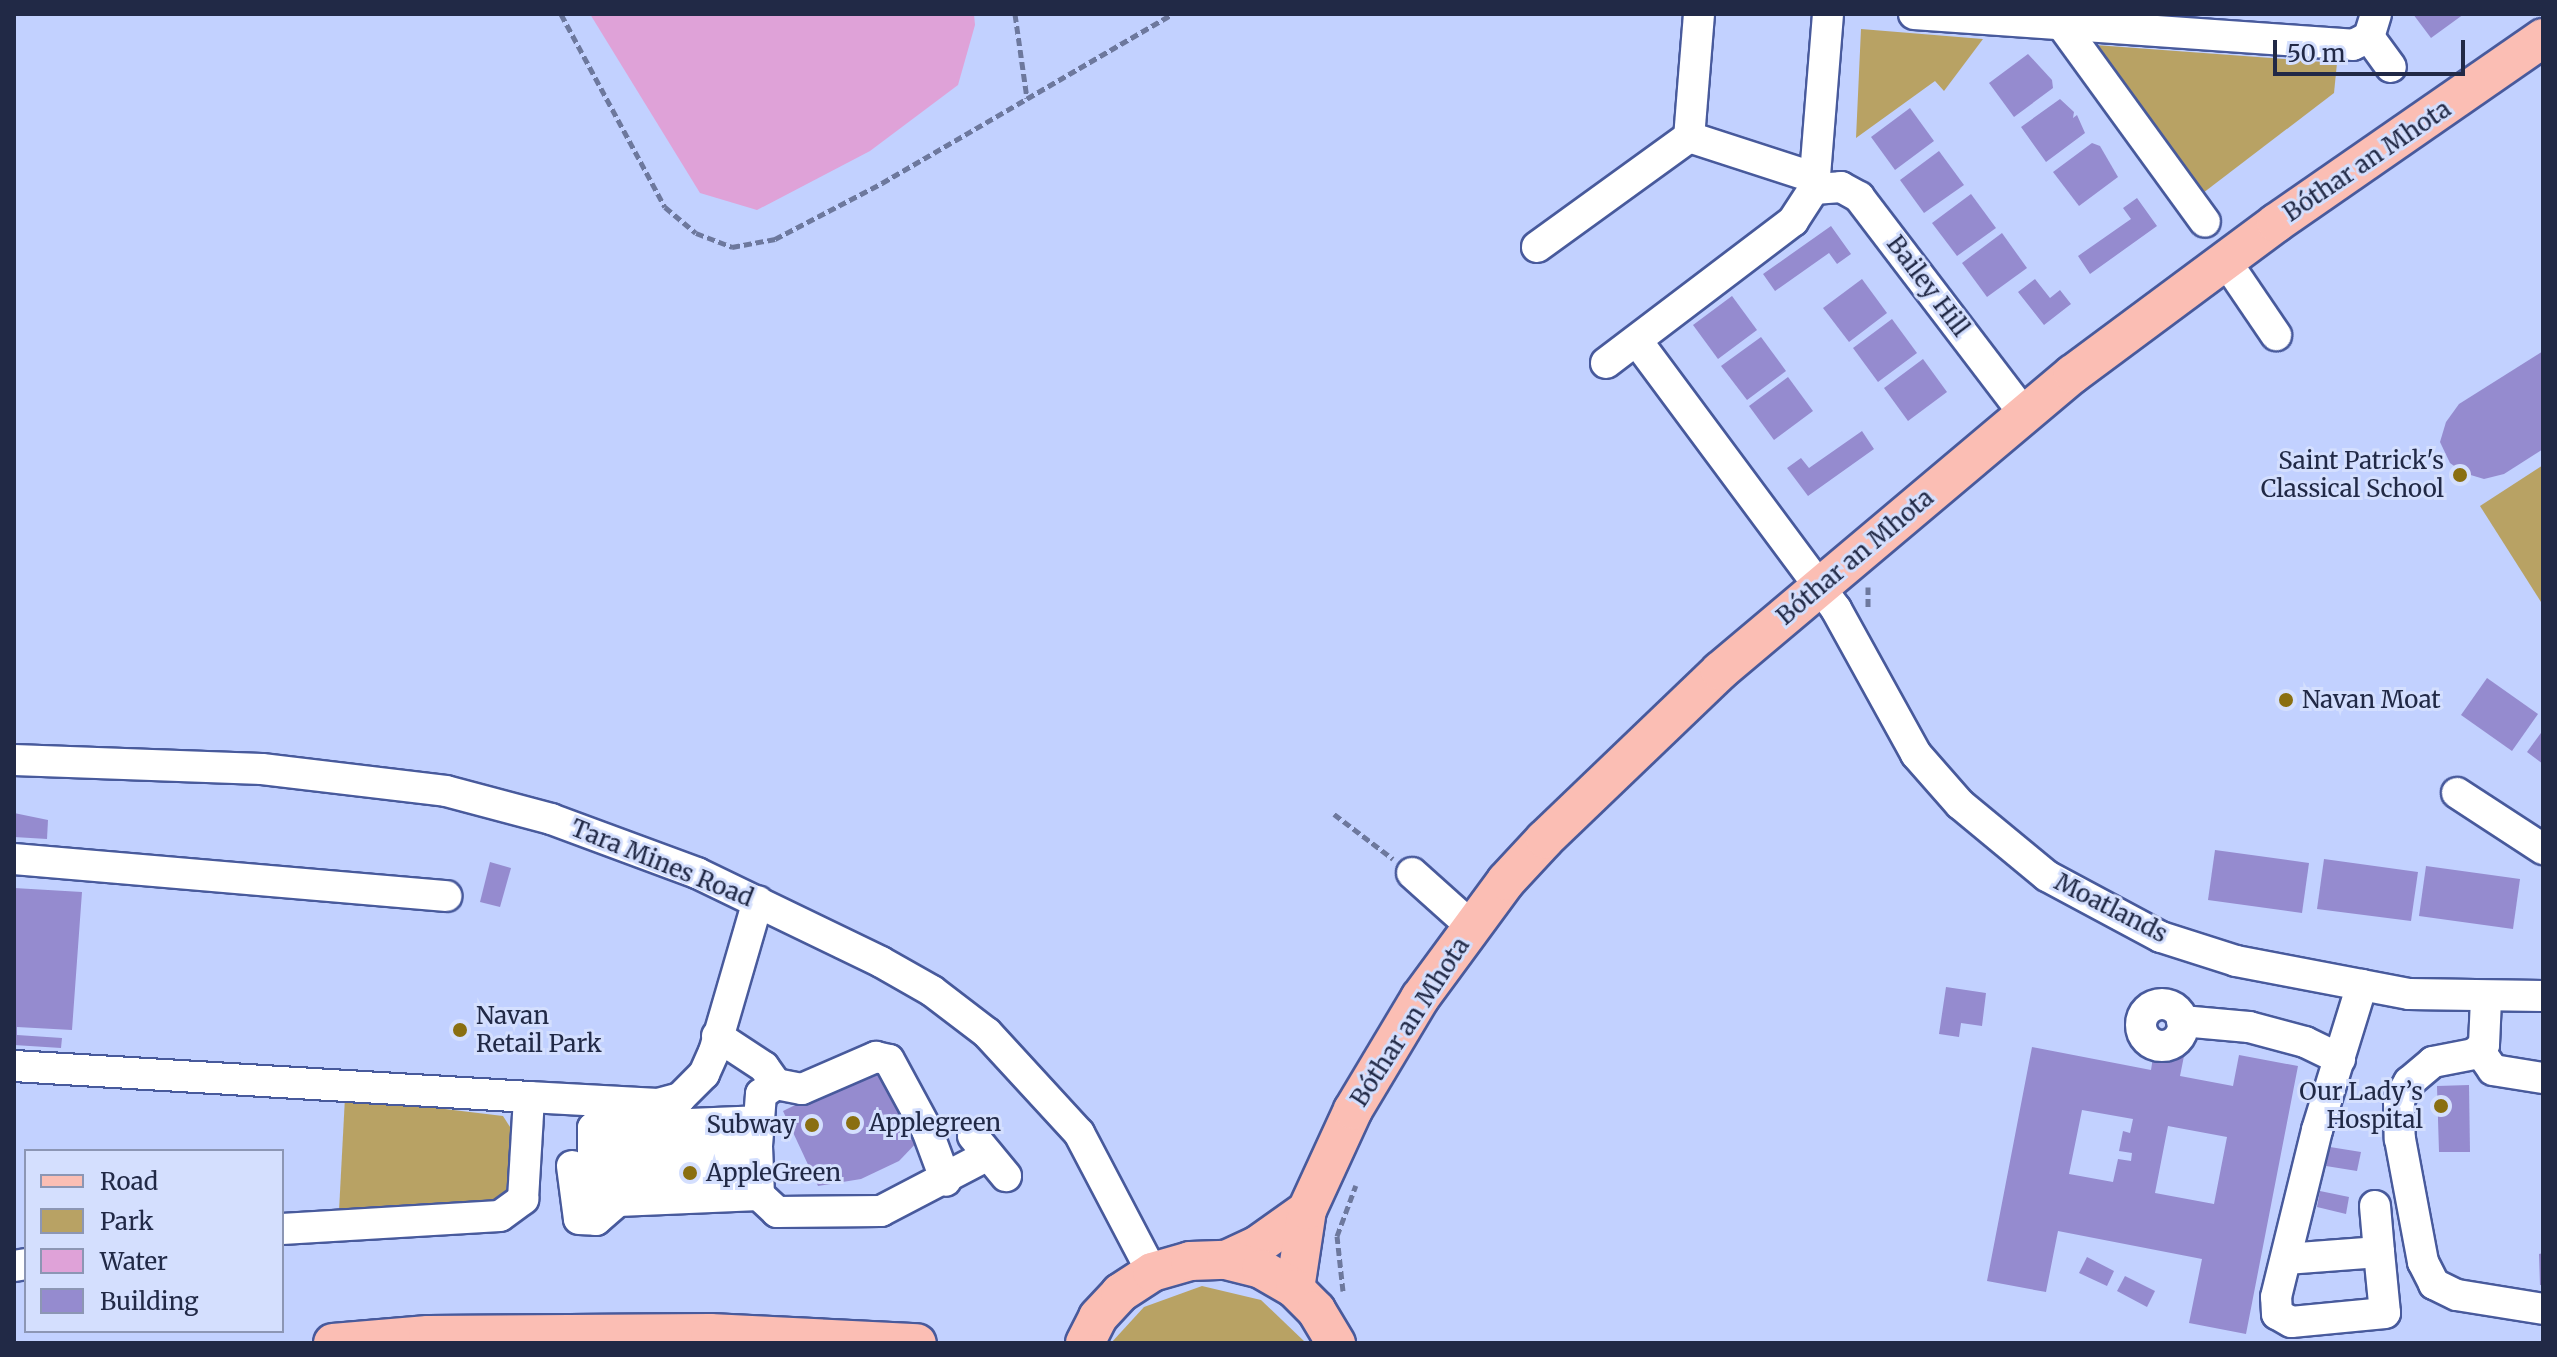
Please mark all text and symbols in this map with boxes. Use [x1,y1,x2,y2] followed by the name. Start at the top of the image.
[2277,24,2469,74] scale bar
[2287,38,2346,69] text: 50 m
[2278,94,2456,228] street label: Bóthar an Mhota
[1881,230,1975,342] street label: Bailey Hill
[2261,447,2444,503] place label: Saint Patrick's Classical School
[2451,466,2469,484] marker: Saint Patrick's Classical School
[1771,483,1939,631] street label: Bóthar an Mhota
[2302,686,2441,714] place label: Navan Moat
[2277,691,2295,709] marker: Navan Moat
[567,813,757,913] street label: Tara Mines Road
[2050,867,2172,949] street label: Moatlands
[1345,932,1475,1112] street label: Bóthar an Mhota
[476,1002,602,1058] place label: Navan Retail Park
[451,1021,469,1039] marker: Navan Retail Park
[2299,1078,2423,1134] place label: Our Lady’s Hospital
[2430,1095,2452,1117] marker: Our Lady’s Hospital
[869,1109,1001,1137] place label: Applegreen
[706,1111,796,1139] place label: Subway
[844,1114,862,1132] marker: Applegreen
[803,1116,821,1134] marker: Subway
[24,1149,284,1333] legend
[706,1159,841,1187] place label: AppleGreen
[681,1164,699,1182] marker: AppleGreen
[100,1166,158,1197] text: Road
[100,1206,153,1237] text: Park
[100,1246,168,1277] text: Water
[100,1286,199,1317] text: Building

